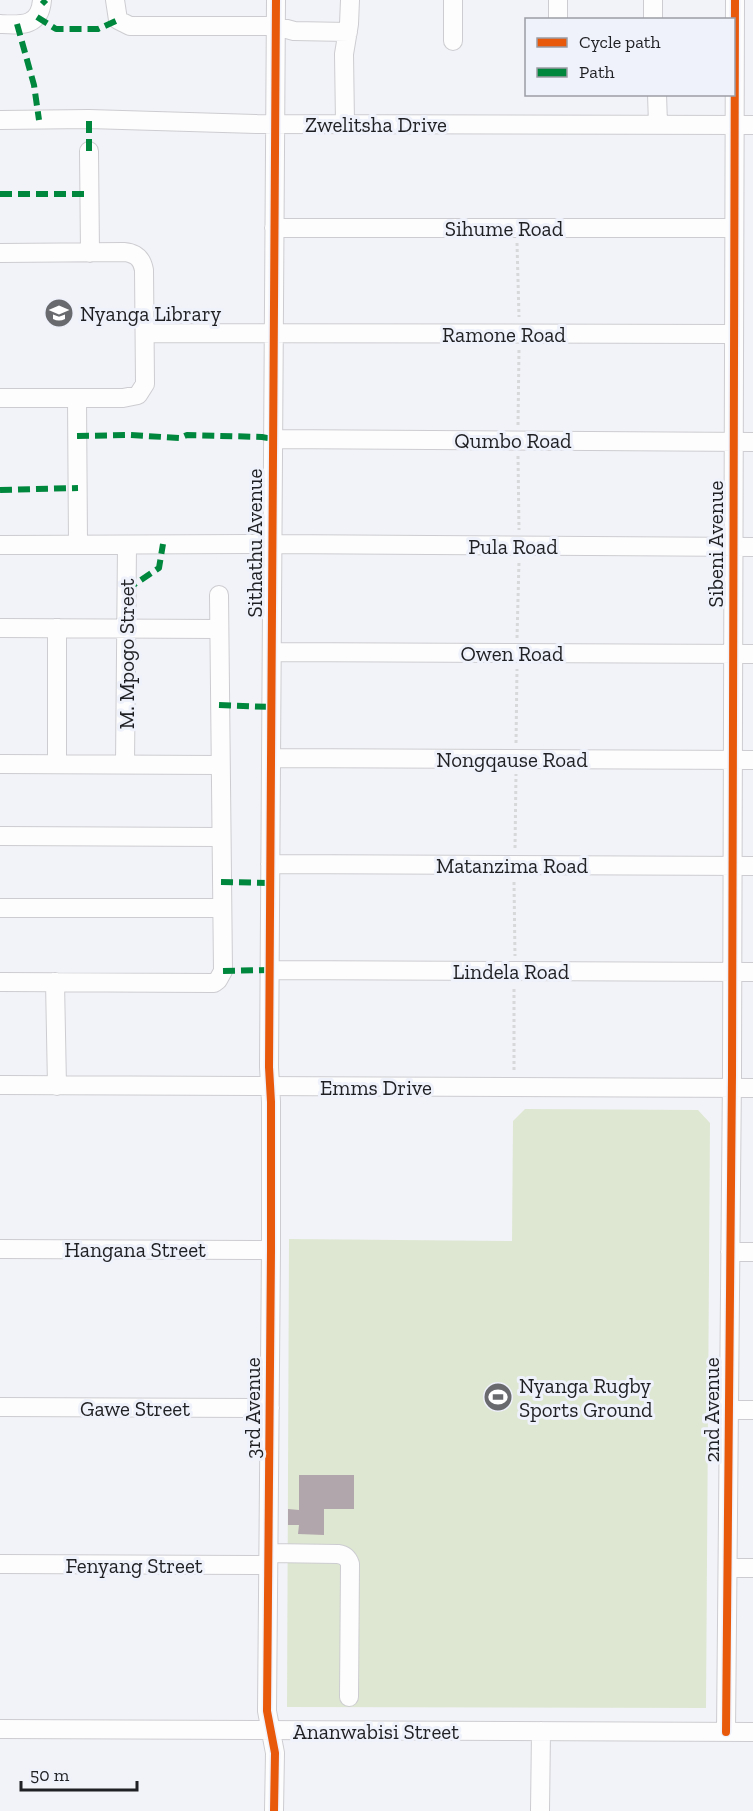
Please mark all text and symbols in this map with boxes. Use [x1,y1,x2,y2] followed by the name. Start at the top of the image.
[525,18,735,96] legend
[579,31,661,53] text: Cycle path
[579,61,615,83] text: Path
[305,112,447,137] street label: Zwelitsha Drive
[445,216,564,241] street label: Sihume Road
[43,297,75,329] school or university icon: Nyanga Library
[80,301,221,326] place label: Nyanga Library
[442,322,566,347] street label: Ramone Road
[454,428,572,453] street label: Qumbo Road
[242,468,267,617] street label: Sithathu Avenue
[703,481,728,607] street label: Sibeni Avenue
[468,534,558,559] street label: Pula Road
[114,579,139,729] street label: M. Mpogo Street
[461,641,564,666] street label: Owen Road
[436,747,588,772] street label: Nongqause Road
[436,853,589,878] street label: Matanzima Road
[453,959,570,984] street label: Lindela Road
[320,1075,432,1100] street label: Emms Drive
[64,1237,206,1262] street label: Hangana Street
[240,1357,265,1459] street label: 3rd Avenue
[699,1357,724,1463] street label: 2nd Avenue
[519,1373,653,1422] place label: Nyanga Rugby Sports Ground
[482,1381,514,1413] sports icon: Nyanga Rugby Sports Ground
[80,1396,190,1421] street label: Gawe Street
[65,1553,203,1578] street label: Fenyang Street
[293,1719,459,1744] street label: Ananwabisi Street
[21,1754,136,1792] scale bar
[30,1764,70,1786] text: 50 m

